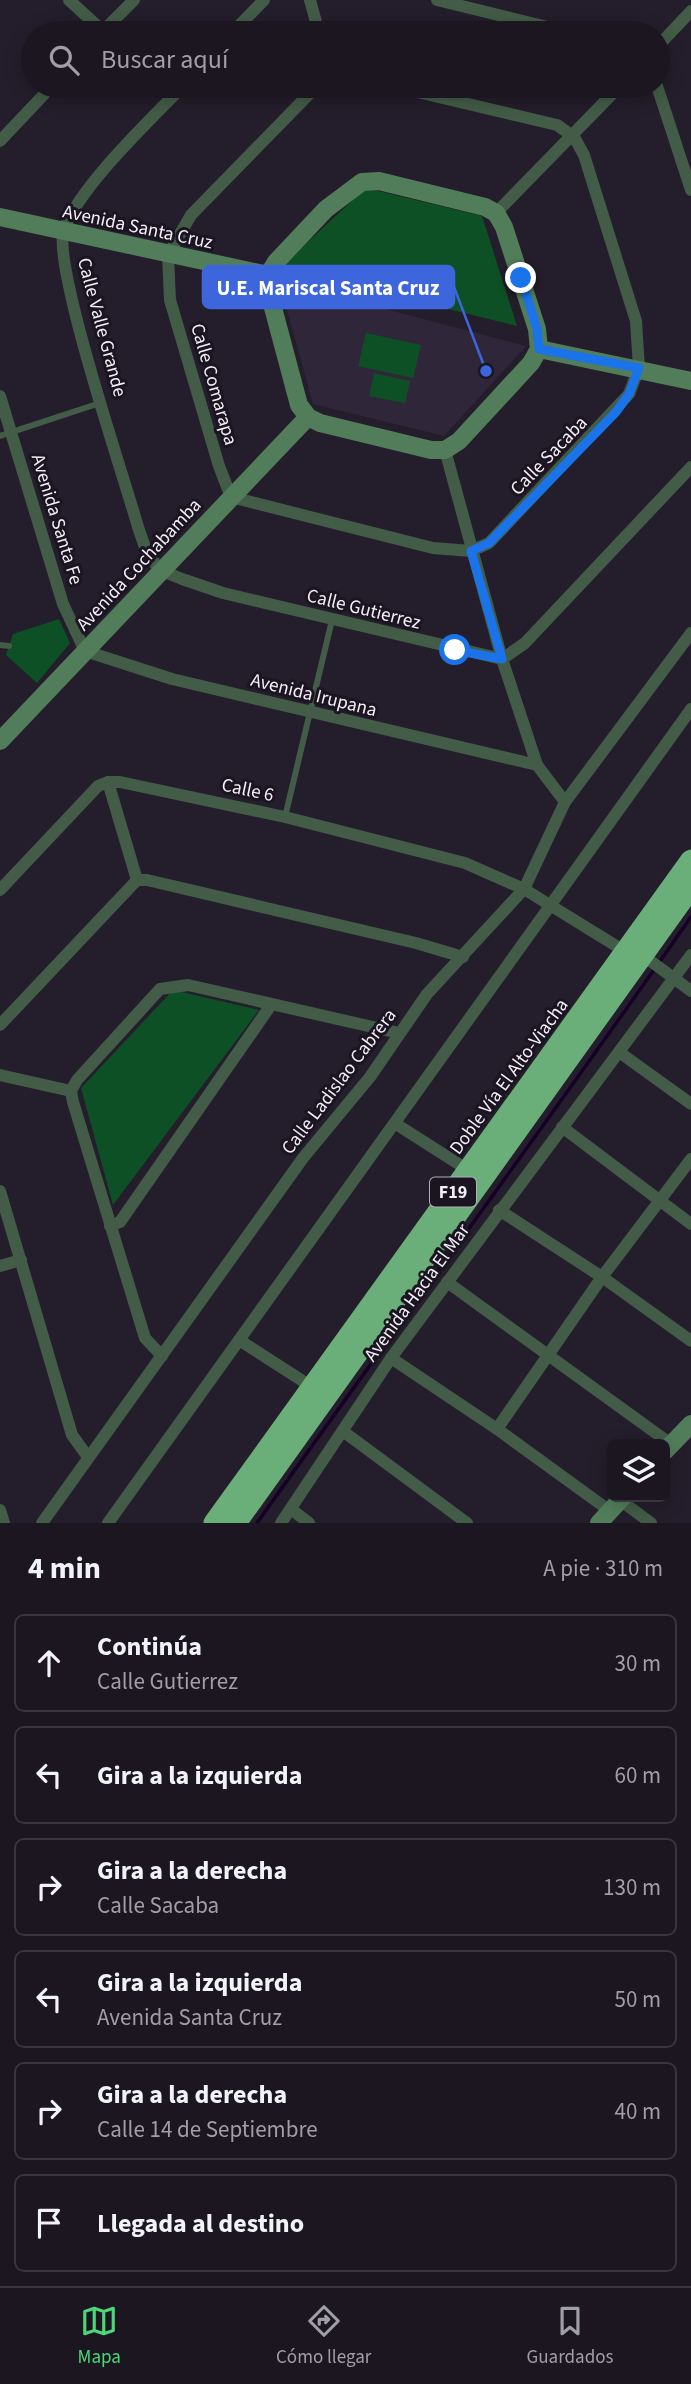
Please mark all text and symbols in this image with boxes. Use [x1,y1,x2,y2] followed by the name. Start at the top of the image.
[21,21,670,98] search box
[45,41,83,79] icon: search
[101,41,228,78] text: Buscar aquí
[60,198,215,257] street label: Avenida Santa Cruz
[70,255,133,400] street label: Calle Valle Grande
[505,262,536,293] route end
[203,266,454,308] callout: U.E. Mariscal Santa Cruz
[217,273,440,303] text: U.E. Mariscal Santa Cruz
[183,320,244,448] street label: Calle Comarapa
[504,410,594,502] street label: Calle Sacaba
[24,451,89,588] street label: Avenida Santa Fe
[70,493,208,637] street label: Avenida Cochabamba
[304,582,423,637] street label: Calle Gutierrez
[439,634,470,665] route start
[248,667,380,724] street label: Avenida Irupana
[219,772,276,809] street label: Calle 6
[443,993,575,1161] street label: Doble Vía El Alto-Viacha
[275,1003,403,1160] street label: Calle Ladislao Cabrera
[430,1177,476,1206] road number: F19
[358,1218,477,1367] street label: Avenida Hacia El Mar
[607,1439,670,1502] map controls
[607,1439,670,1502] button: layers
[28,1547,101,1590] text: 4 min
[543,1552,663,1585] text: A pie · 310 m
[97,1628,202,1665] text: Continúa
[30,1644,68,1682] icon: ahead
[614,1647,661,1680] text: 30 m
[97,1665,238,1698] text: Calle Gutierrez
[30,1756,68,1794] icon: left
[97,1757,302,1794] text: Gira a la izquierda
[614,1759,661,1792] text: 60 m
[97,1852,287,1889] text: Gira a la derecha
[30,1868,68,1906] icon: right
[603,1871,661,1904] text: 130 m
[97,1889,219,1922] text: Calle Sacaba
[97,1964,302,2001] text: Gira a la izquierda
[30,1980,68,2018] icon: left
[614,1983,661,2016] text: 50 m
[97,2001,282,2034] text: Avenida Santa Cruz
[97,2076,287,2113] text: Gira a la derecha
[30,2092,68,2130] icon: right
[614,2095,661,2128] text: 40 m
[97,2113,318,2146] text: Calle 14 de Septiembre
[30,2204,68,2242] icon: arrive
[97,2205,304,2242] text: Llegada al destino
[78,2302,121,2371] tab: Mapa
[276,2302,371,2371] tab: Cómo llegar
[527,2302,613,2371] tab: Guardados

